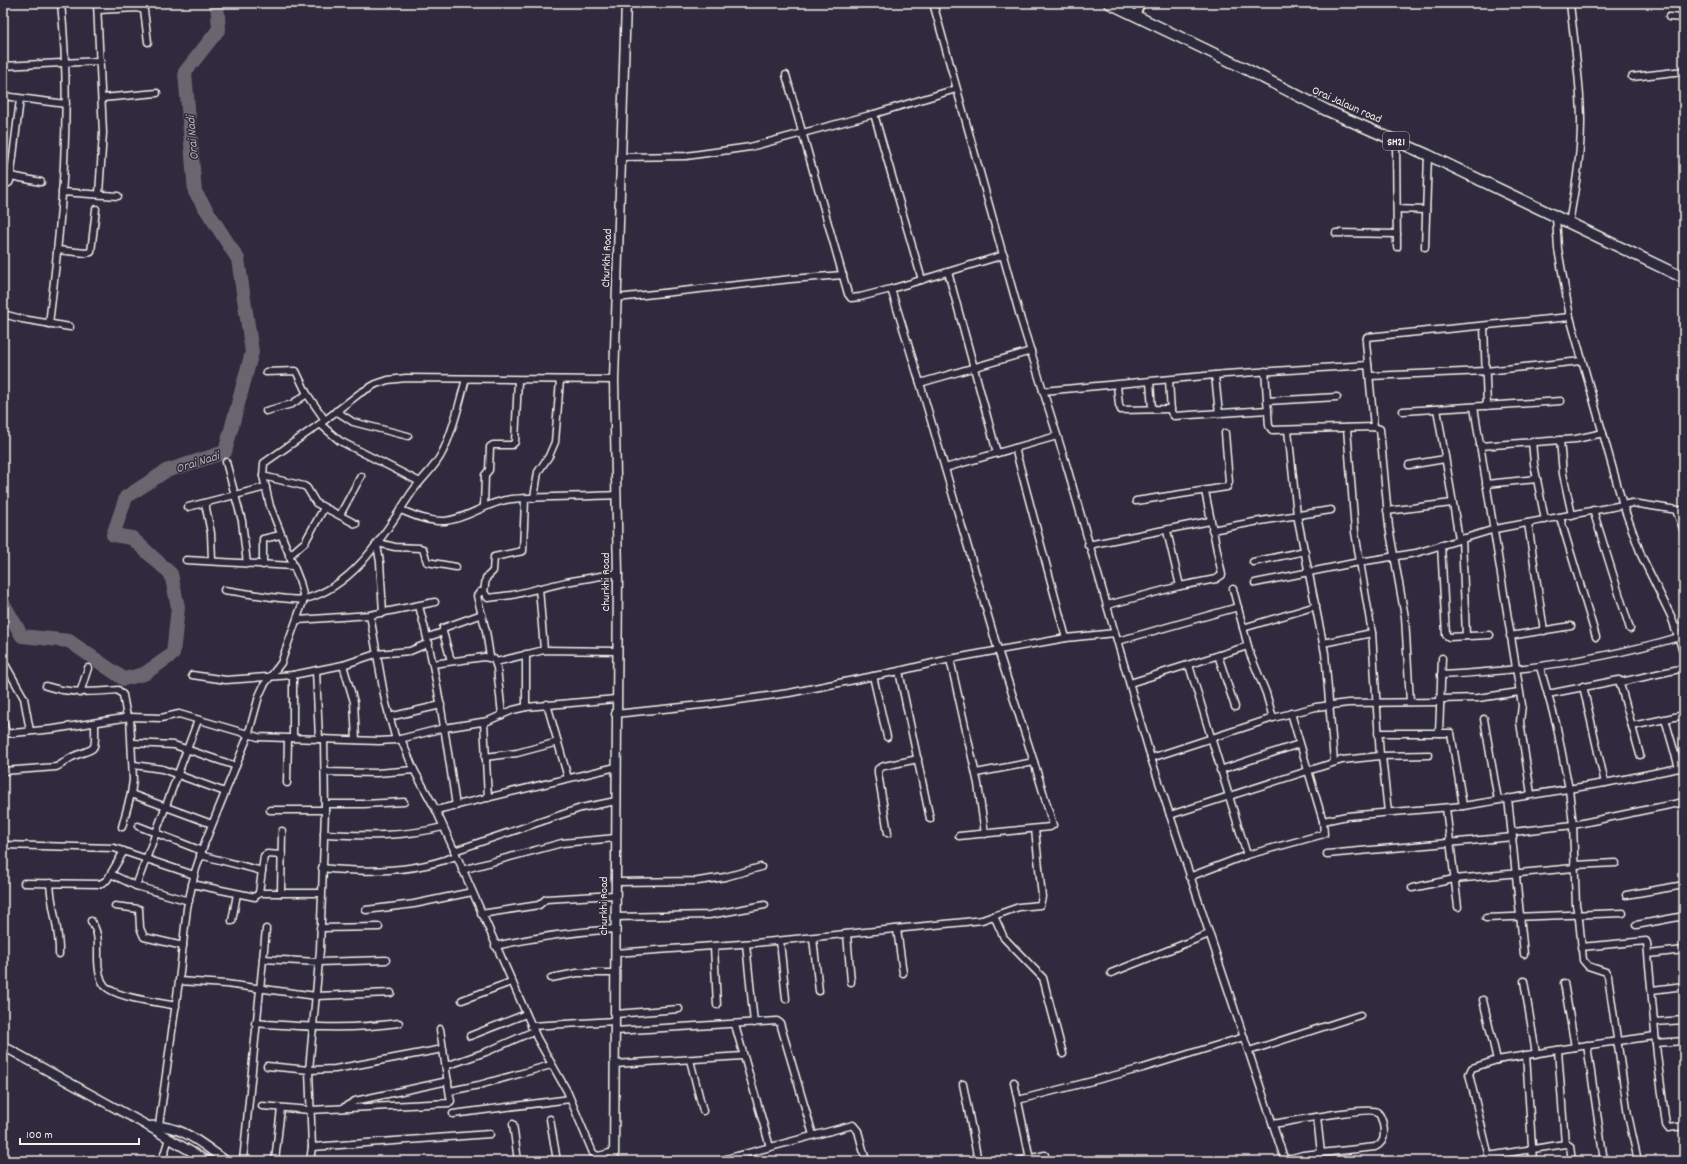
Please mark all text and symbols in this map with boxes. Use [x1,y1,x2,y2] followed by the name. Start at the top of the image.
[1309,82,1384,128] street label: Orai Jalaun road
[182,112,205,161] water label: Orai Nadi
[1383,132,1409,150] road number: SH21
[598,228,617,288] street label: Churkhi Road
[174,447,224,479] water label: Orai Nadi
[598,553,615,611] street label: Churkhi Road
[596,877,613,935] street label: Churkhi Road
[20,1120,139,1146] scale bar
[26,1127,53,1144] text: 100 m

